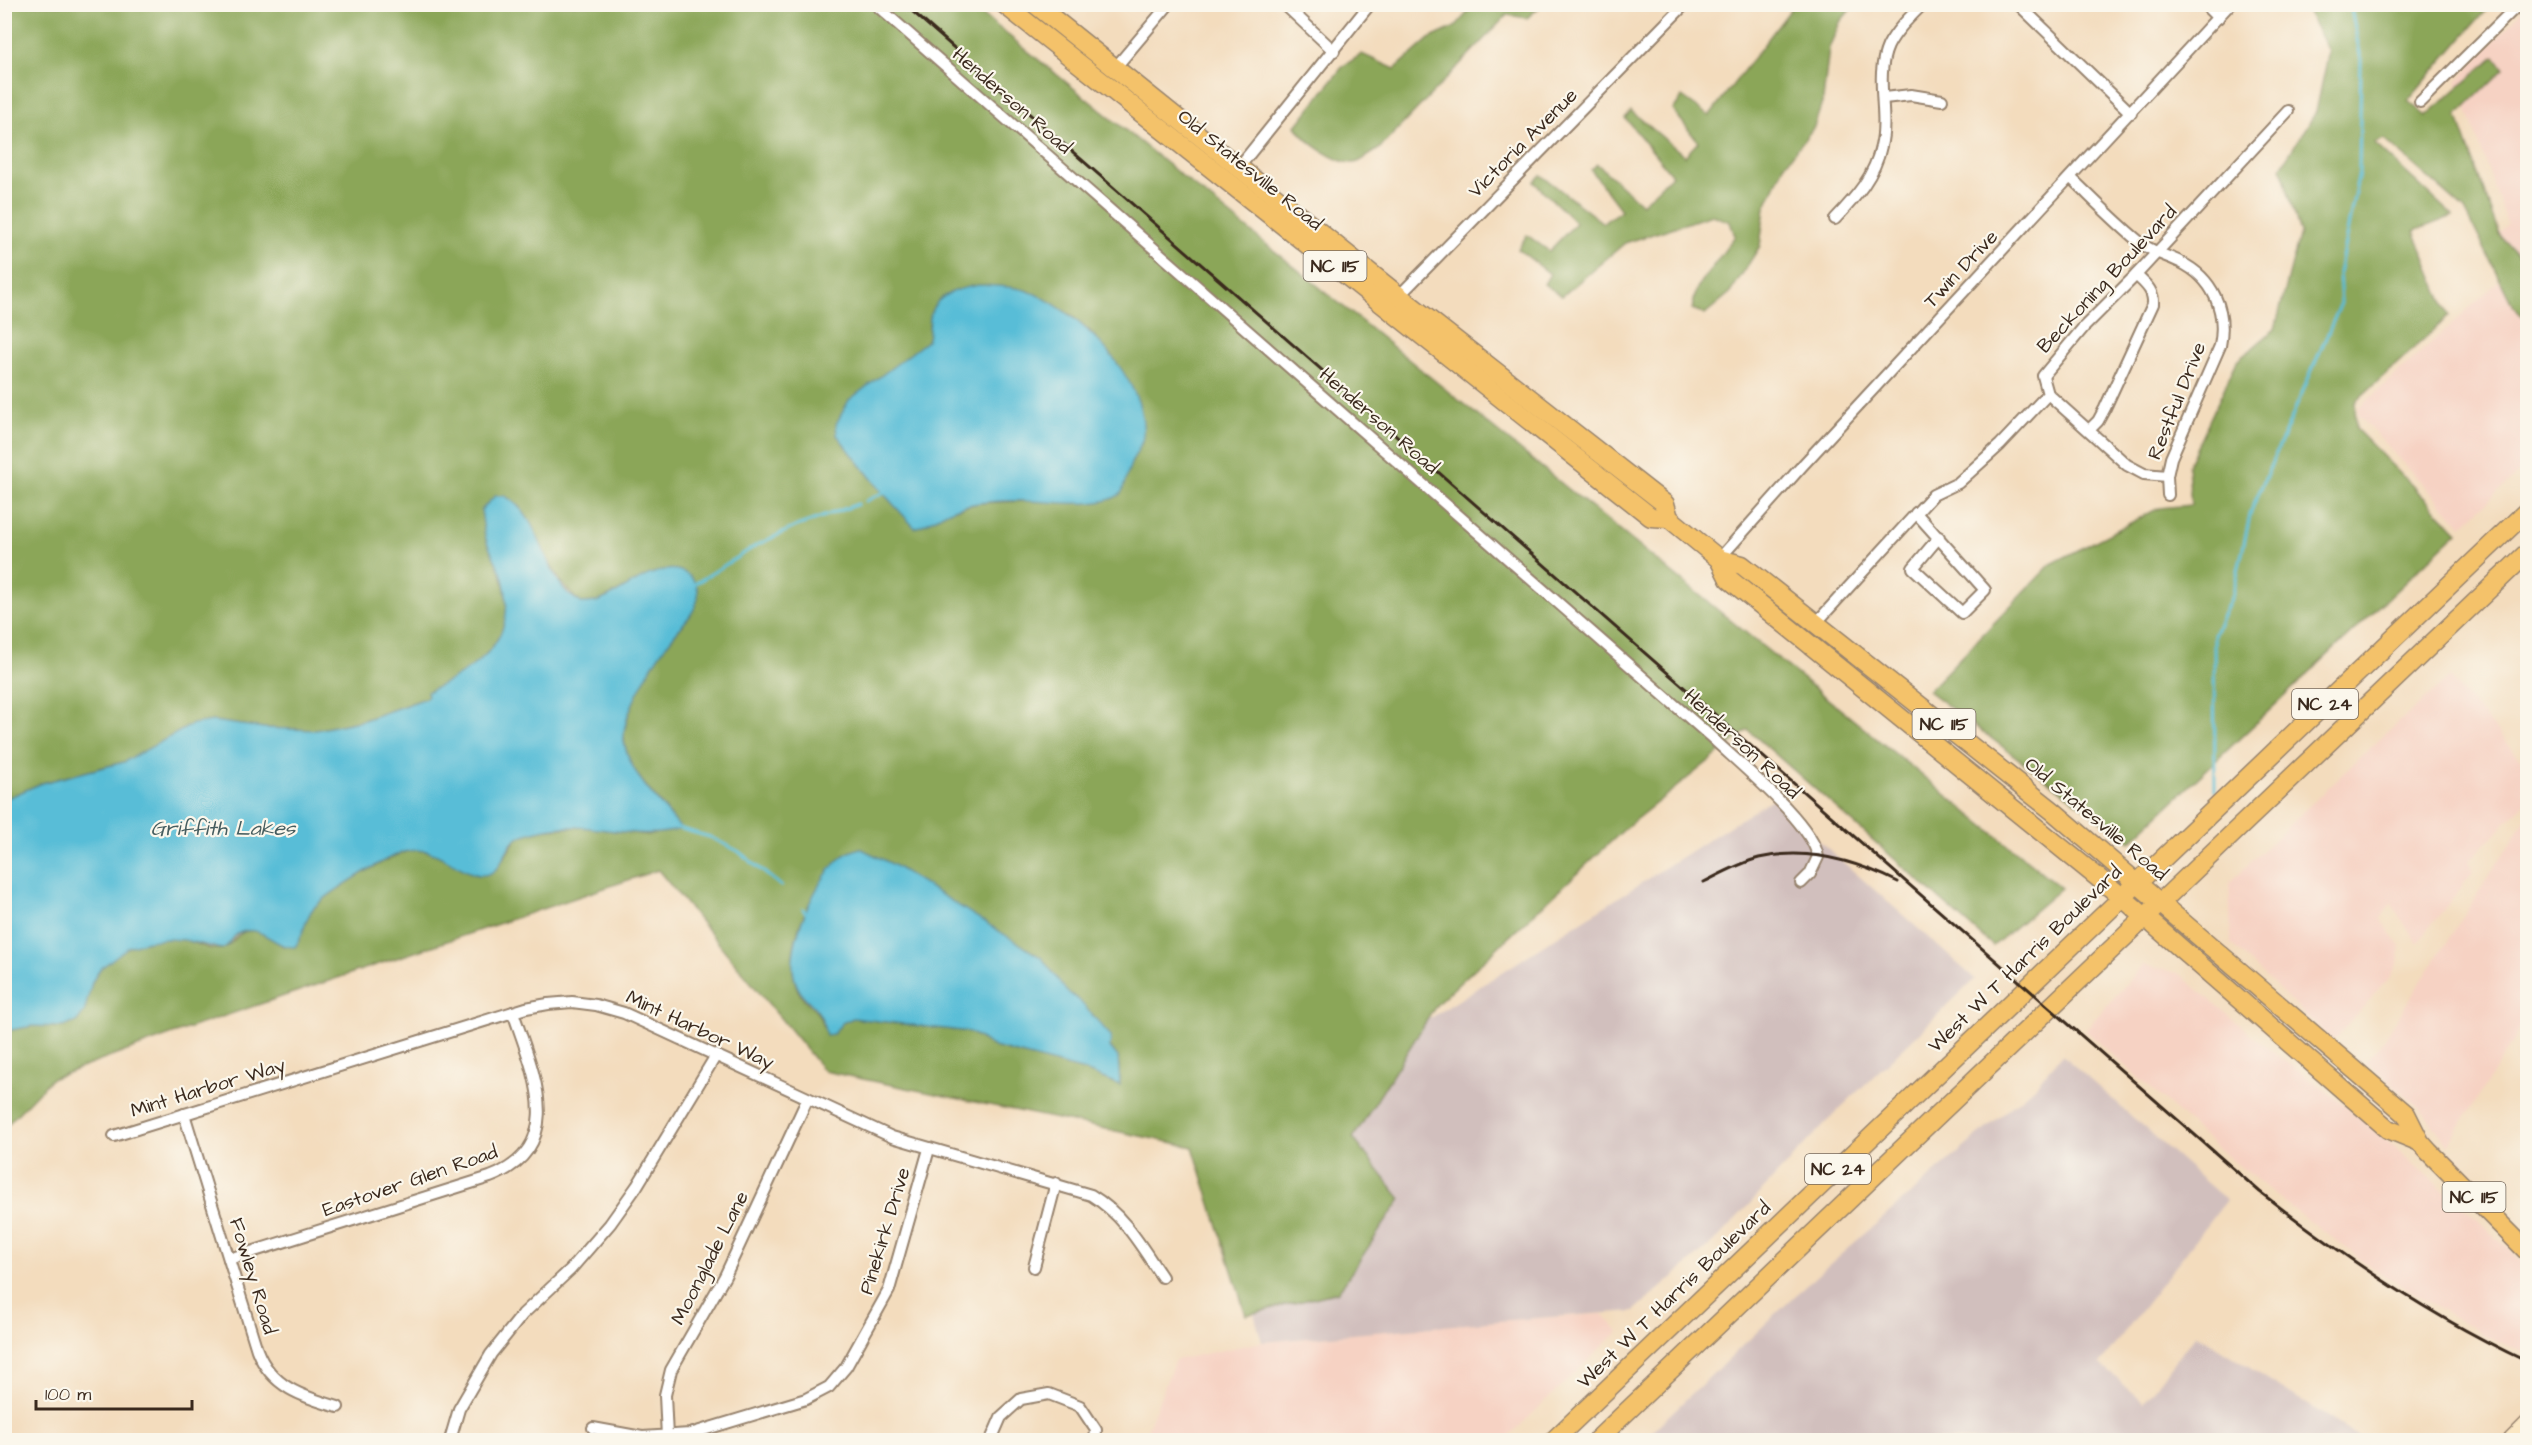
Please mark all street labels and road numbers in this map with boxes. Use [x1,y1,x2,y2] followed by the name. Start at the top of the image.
[946,41,1078,161] street label: Henderson Road
[1462,82,1584,204] street label: Victoria Avenue
[1172,103,1328,237] street label: Old Statesville Road
[2031,199,2184,360] street label: Beckoning Boulevard
[1917,224,2005,314] street label: Twin Drive
[1304,251,1366,281] road number: NC 115
[2141,338,2213,464] street label: Restful Drive
[1313,361,1445,481] street label: Henderson Road
[1677,683,1807,805] street label: Henderson Road
[2292,689,2358,719] road number: NC 24
[1912,709,1976,739] road number: NC 115
[2018,751,2174,887] street label: Old Statesville Road
[1922,859,2128,1059] street label: West W T Harris Boulevard
[621,983,779,1078] street label: Mint Harbor Way
[127,1051,289,1126] street label: Mint Harbor Way
[319,1138,501,1224] street label: Eastover Glen Road
[1805,1154,1871,1184] road number: NC 24
[852,1164,918,1298] street label: Pinekirk Drive
[2442,1182,2506,1212] road number: NC 115
[664,1186,757,1330] street label: Moonglade Lane
[1571,1195,1777,1395] street label: West W T Harris Boulevard
[221,1214,284,1338] street label: Fowley Road

